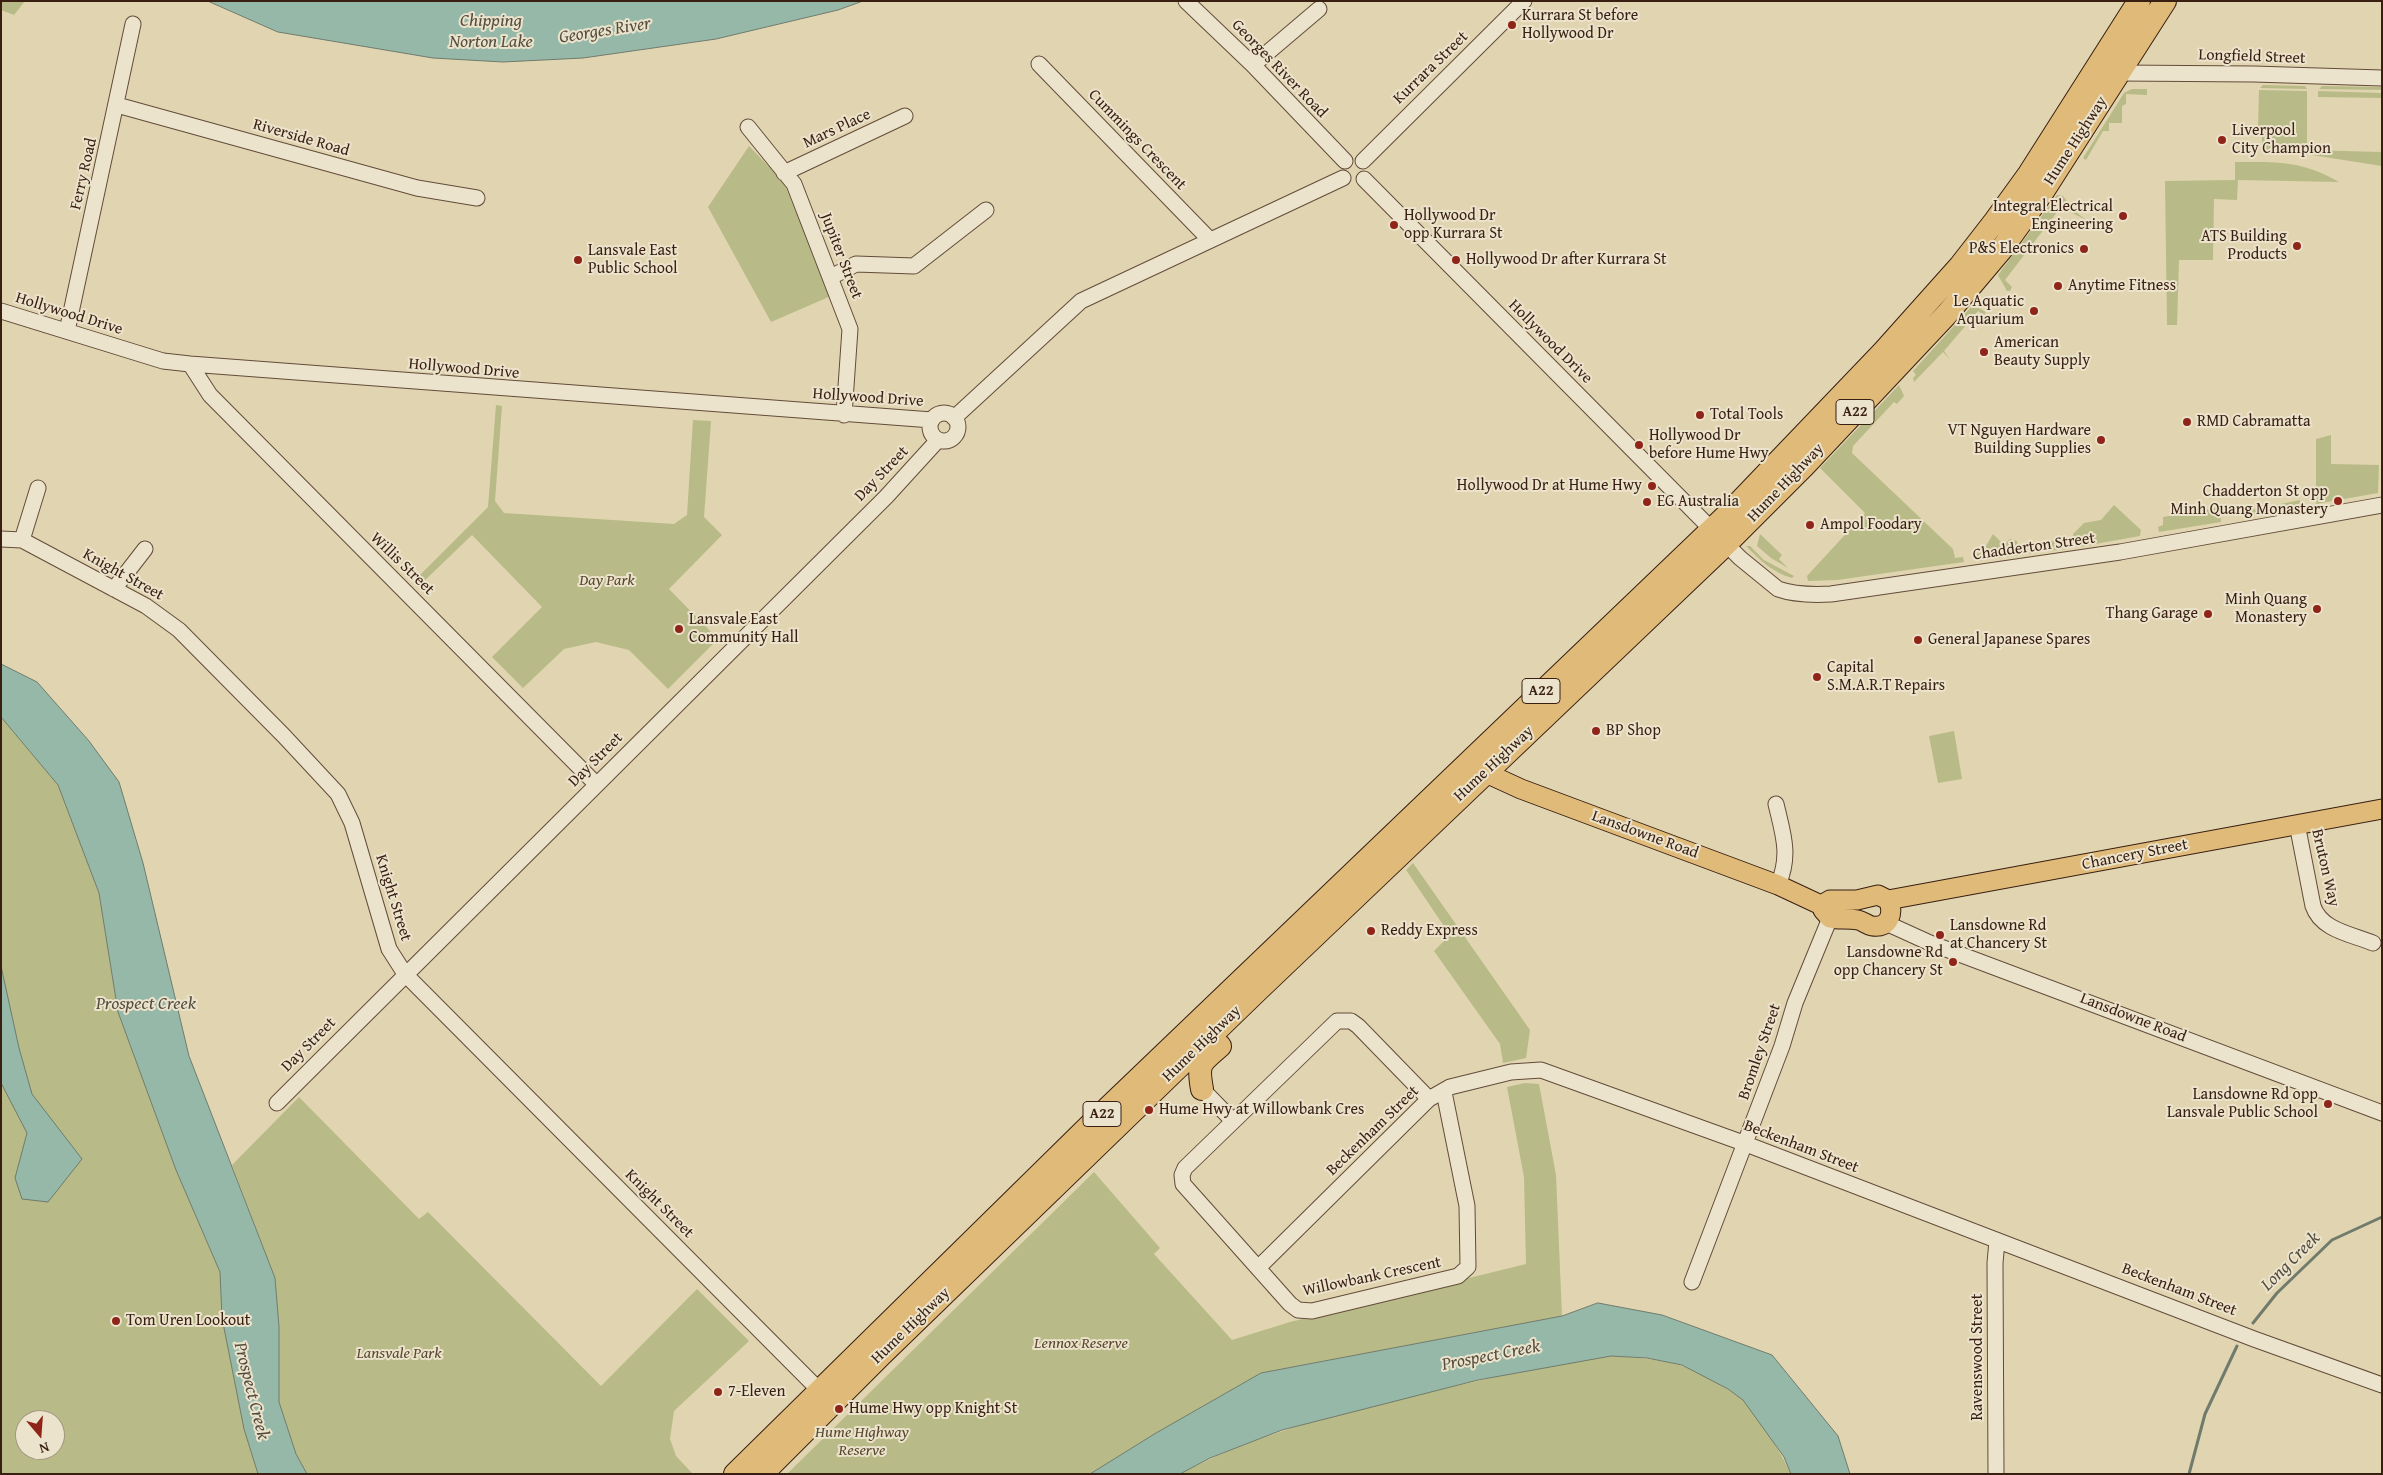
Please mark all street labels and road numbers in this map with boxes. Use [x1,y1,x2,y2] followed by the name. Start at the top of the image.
[1227,16,1331,122] street label: Georges River Road
[1390,28,1472,108] street label: Kurrara Street
[2198,46,2306,68] street label: Longfield Street
[1084,86,1190,194] street label: Cummings Crescent
[2040,93,2112,189] street label: Hume Highway
[800,105,874,153] street label: Mars Place
[251,115,351,161] street label: Riverside Road
[66,136,102,212] street label: Ferry Road
[816,210,866,302] street label: Jupiter Street
[13,289,125,339] street label: Hollywood Drive
[1504,296,1596,388] street label: Hollywood Drive
[408,355,520,383] street label: Hollywood Drive
[812,385,924,411] street label: Hollywood Drive
[1836,400,1874,424] road number: A22
[1744,440,1828,526] street label: Hume Highway
[851,442,913,506] street label: Day Street
[366,529,438,599] street label: Willis Street
[1972,529,2096,565] street label: Chadderton Street
[79,545,167,605] street label: Knight Street
[1522,678,1560,704] road number: A22
[1450,722,1538,806] street label: Hume Highway
[565,729,627,791] street label: Day Street
[1589,807,1701,863] street label: Lansdowne Road
[2307,827,2343,909] street label: Bruton Way
[2080,835,2190,875] street label: Chancery Street
[371,852,415,944] street label: Knight Street
[2077,989,2189,1047] street label: Lansdowne Road
[1735,1001,1785,1103] street label: Bromley Street
[1159,1002,1245,1086] street label: Hume Highway
[278,1014,340,1076] street label: Day Street
[1323,1082,1423,1180] street label: Beckenham Street
[1083,1102,1121,1126] road number: A22
[1741,1116,1861,1178] street label: Beckenham Street
[621,1166,697,1242] street label: Knight Street
[1301,1253,1443,1301] street label: Willowbank Crescent
[2119,1259,2239,1321] street label: Beckenham Street
[868,1284,954,1368] street label: Hume Highway
[1968,1294,1988,1420] street label: Ravenswood Street

